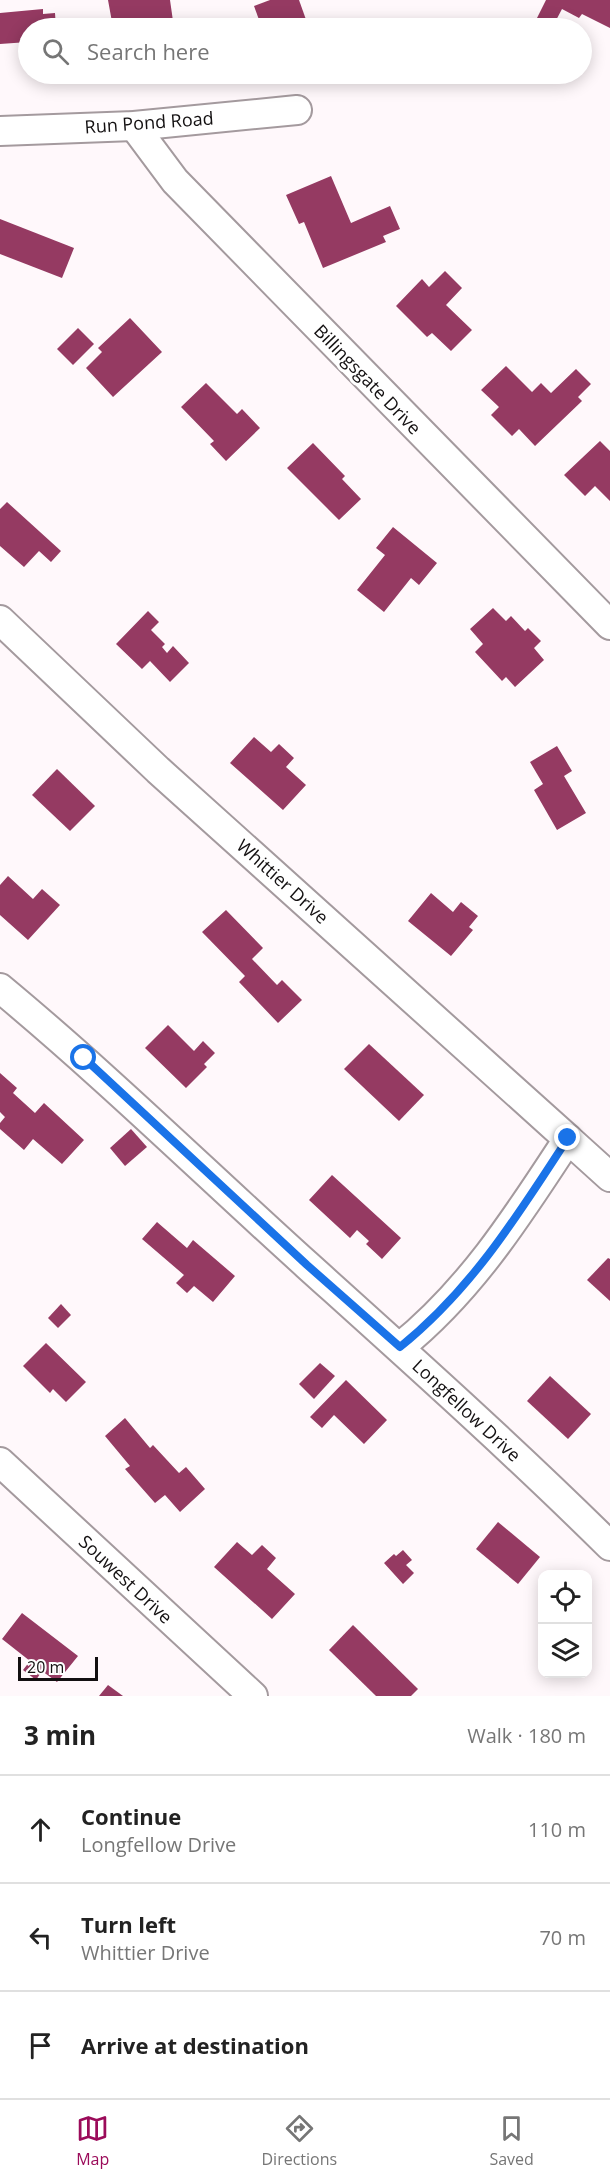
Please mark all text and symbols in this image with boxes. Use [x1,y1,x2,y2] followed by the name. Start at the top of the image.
[18,18,592,84] search box
[39,35,72,68] icon: search
[87,36,210,66] text: Search here
[84,106,214,138] street label: Run Pond Road
[309,319,427,439] street label: Billingsgate Drive
[232,833,334,929] street label: Whittier Drive
[70,1044,96,1070] route start
[554,1124,580,1150] route end
[408,1354,526,1466] street label: Longfellow Drive
[74,1529,178,1629] street label: Souwest Drive
[538,1570,592,1678] map controls
[538,1570,592,1624] button: locate
[538,1624,592,1678] button: layers
[18,1654,98,1682] scale bar
[27,1656,64,1678] text: 20 m
[24,1717,96,1753] text: 3 min
[467,1722,586,1749] text: Walk · 180 m
[81,1801,181,1831] text: Continue
[24,1813,57,1846] icon: ahead
[528,1816,586,1843] text: 110 m
[81,1831,236,1858] text: Longfellow Drive
[81,1909,176,1939] text: Turn left
[24,1921,57,1954] icon: left
[539,1924,586,1951] text: 70 m
[81,1939,210,1966] text: Whittier Drive
[24,2029,57,2062] icon: arrive
[81,2030,309,2060] text: Arrive at destination
[76,2112,109,2170] tab: Map
[262,2112,337,2170] tab: Directions
[489,2112,534,2170] tab: Saved

